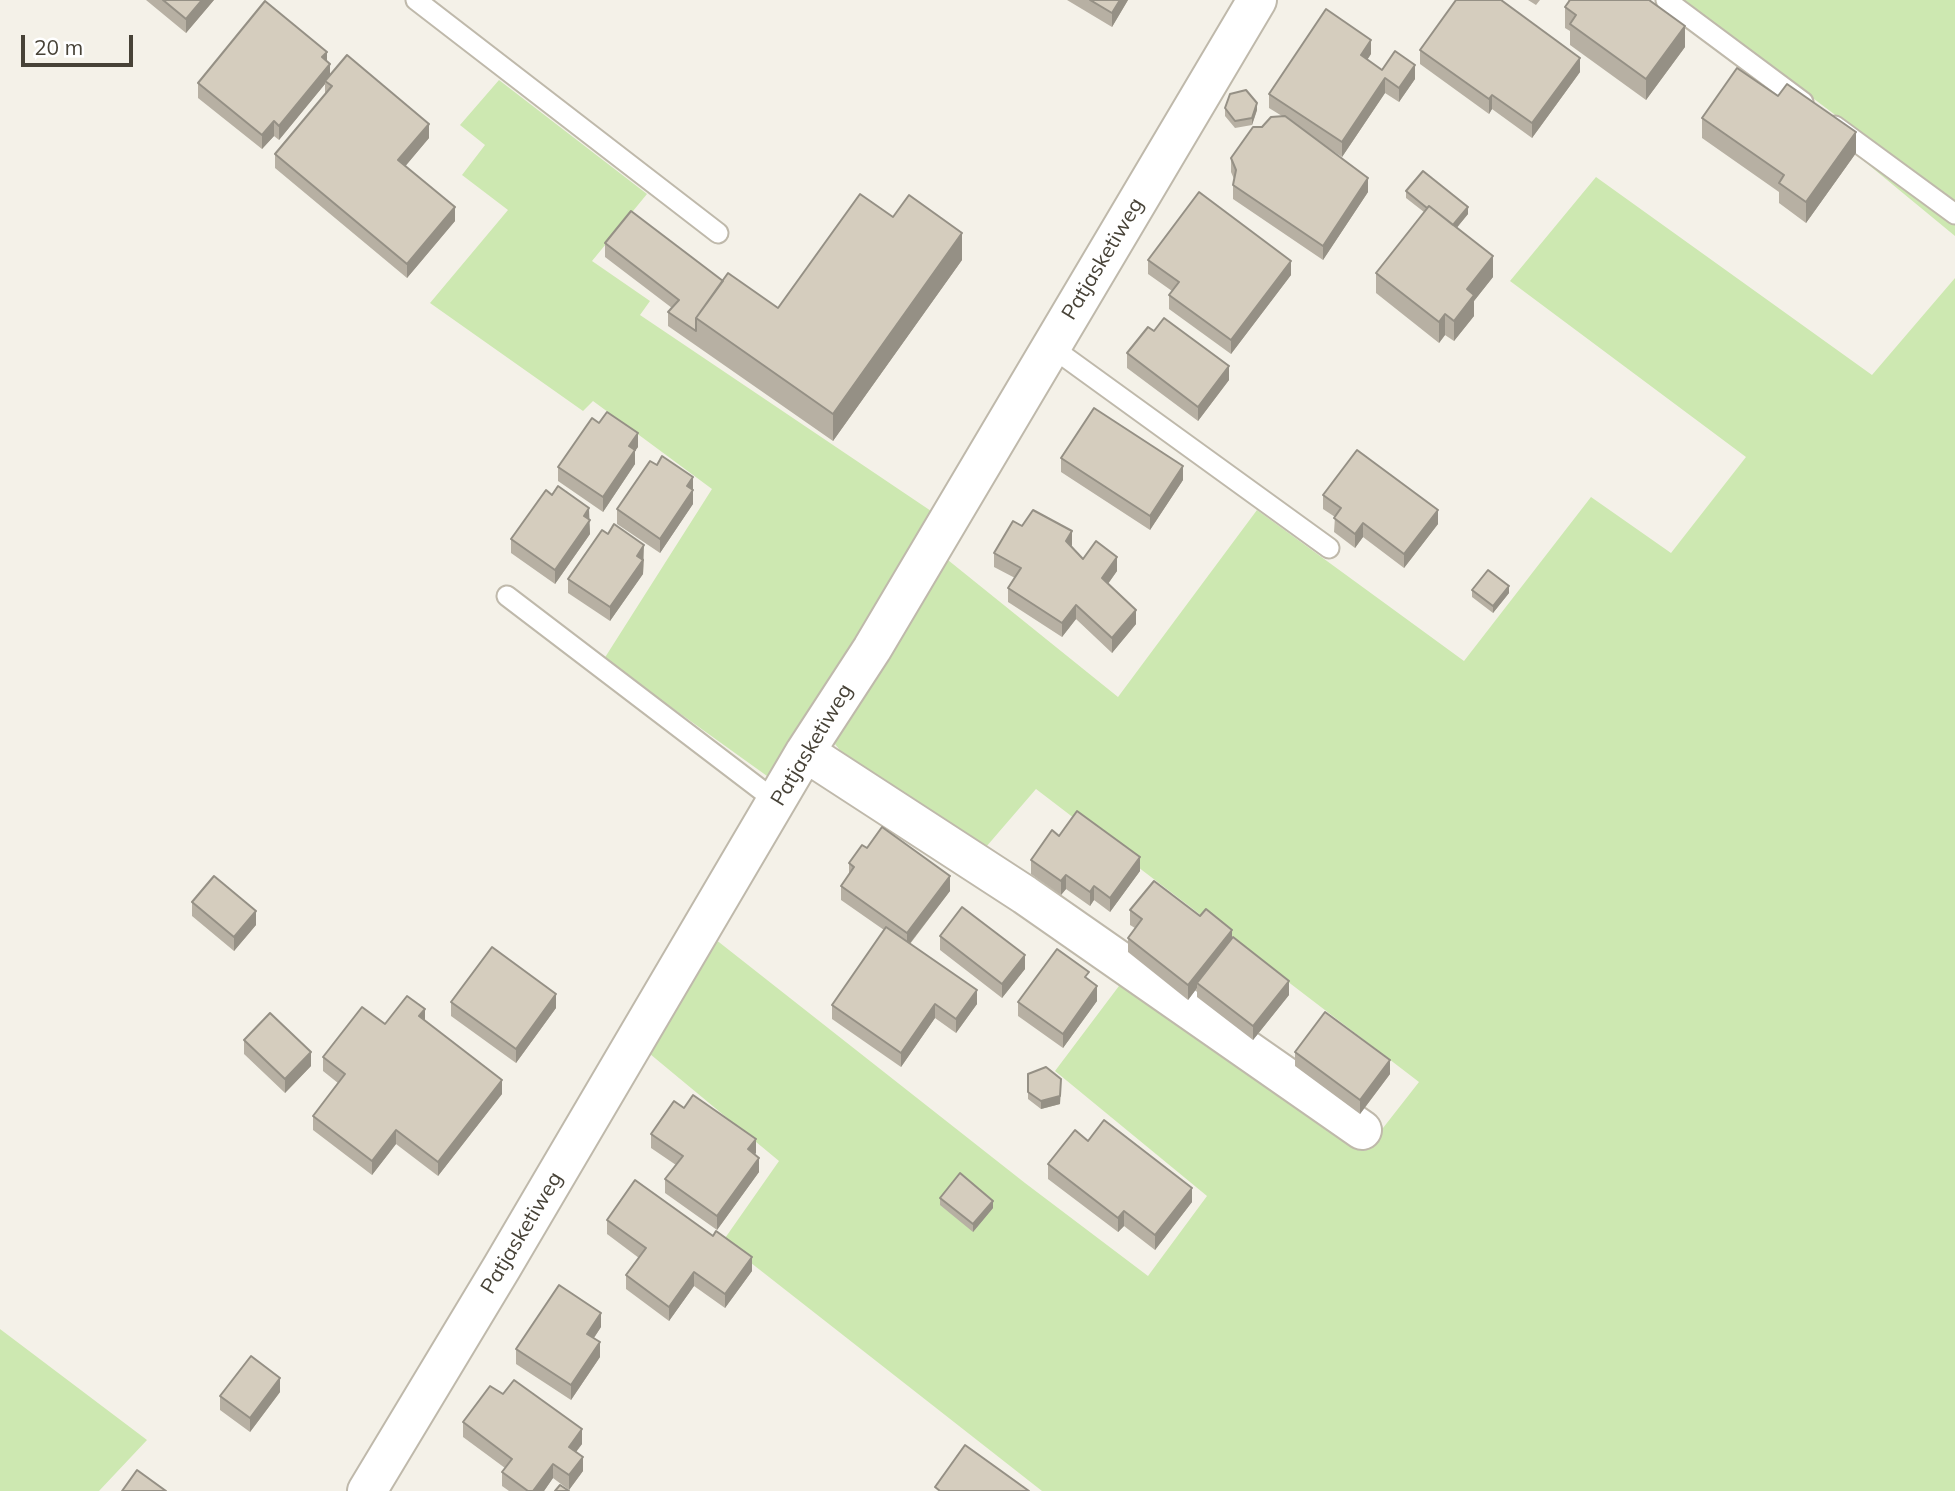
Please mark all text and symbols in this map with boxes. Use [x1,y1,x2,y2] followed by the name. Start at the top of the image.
[24,21,136,65] scale bar
[34,34,83,60] text: 20 m
[1057,194,1149,324] street label: Patjasketiweg
[766,680,858,810] street label: Patjasketiweg
[476,1168,568,1298] street label: Patjasketiweg

